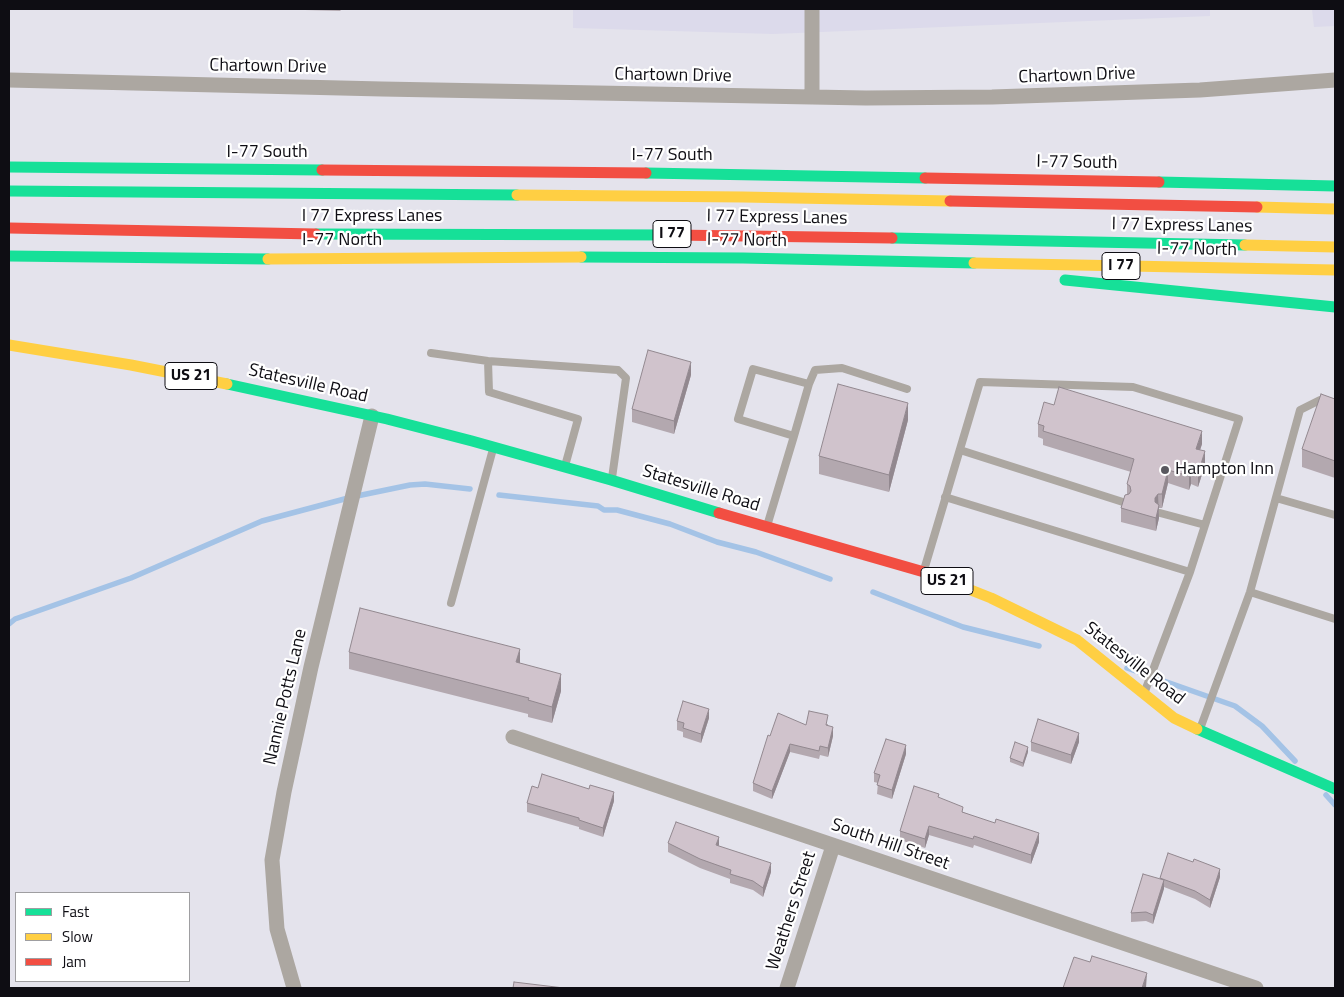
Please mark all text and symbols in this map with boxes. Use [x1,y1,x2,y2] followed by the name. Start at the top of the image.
[209,55,327,79] street label: Chartown Drive
[1018,63,1136,89] street label: Chartown Drive
[614,64,732,88] street label: Chartown Drive
[226,142,308,164] street label: I-77 South
[631,145,713,167] street label: I-77 South
[1036,151,1118,175] street label: I-77 South
[302,206,442,228] street label: I 77 Express Lanes
[706,206,848,230] street label: I 77 Express Lanes
[1111,214,1253,238] street label: I 77 Express Lanes
[653,220,691,248] road number: I 77
[302,230,382,252] street label: I-77 North
[707,230,787,252] street label: I-77 North
[1157,239,1237,261] street label: I-77 North
[1102,252,1140,280] road number: I 77
[246,360,370,408] street label: Statesville Road
[165,362,217,390] road number: US 21
[1175,459,1274,481] place label: Hampton Inn
[640,461,762,517] street label: Statesville Road
[1159,464,1171,476] marker: Hampton Inn
[921,568,973,594] road number: US 21
[1079,618,1189,710] street label: Statesville Road
[260,627,312,767] street label: Nannie Potts Lane
[828,815,952,875] street label: South Hill Street
[763,849,821,973] street label: Weathers Street
[15,892,190,982] legend
[62,900,89,923] text: Fast
[62,925,93,948] text: Slow
[62,950,86,973] text: Jam

